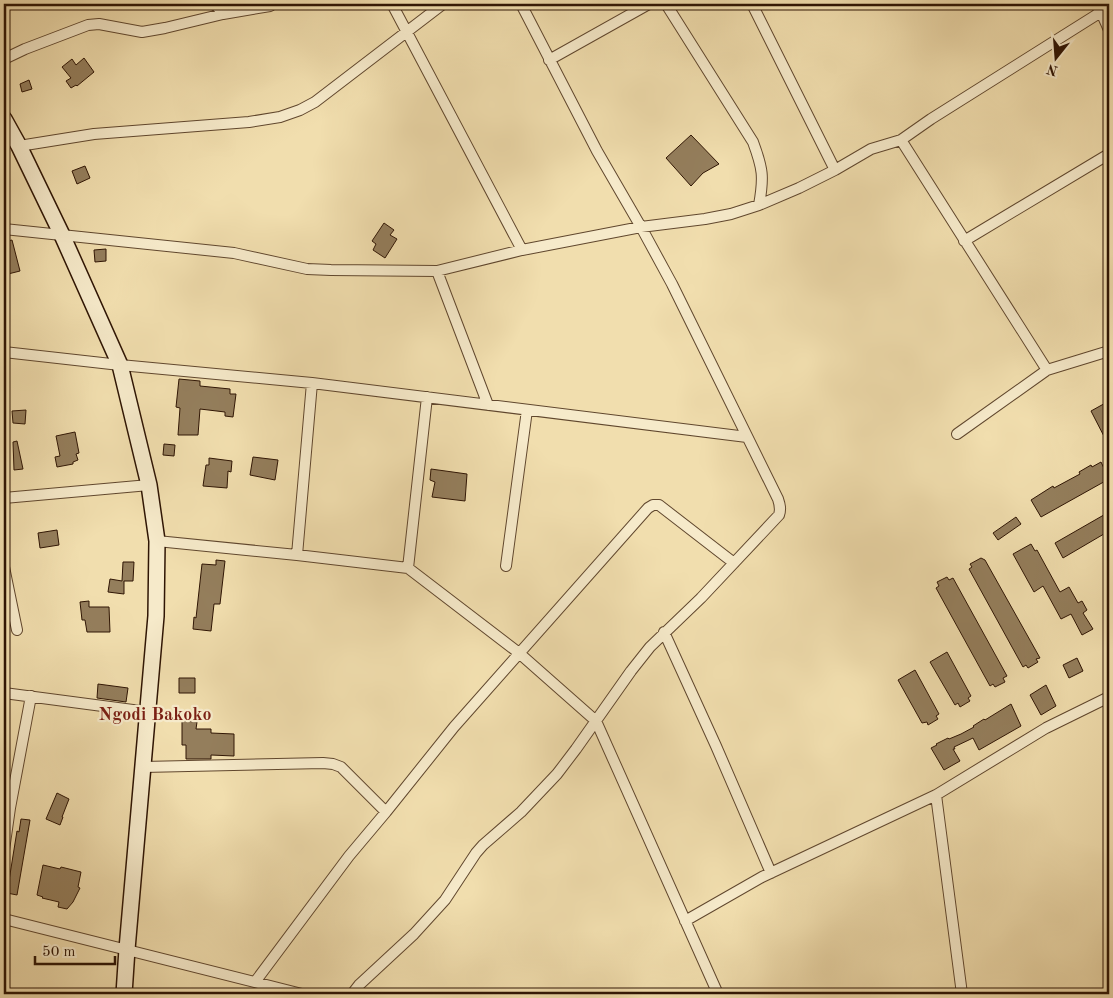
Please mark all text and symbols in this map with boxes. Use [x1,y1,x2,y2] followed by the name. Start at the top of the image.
[1030,32,1080,82] north arrow
[1045,61,1060,78] text: N
[98,706,212,724] district label: Ngodi Bakoko
[35,933,115,965] scale bar
[42,945,76,960] text: 50 m

